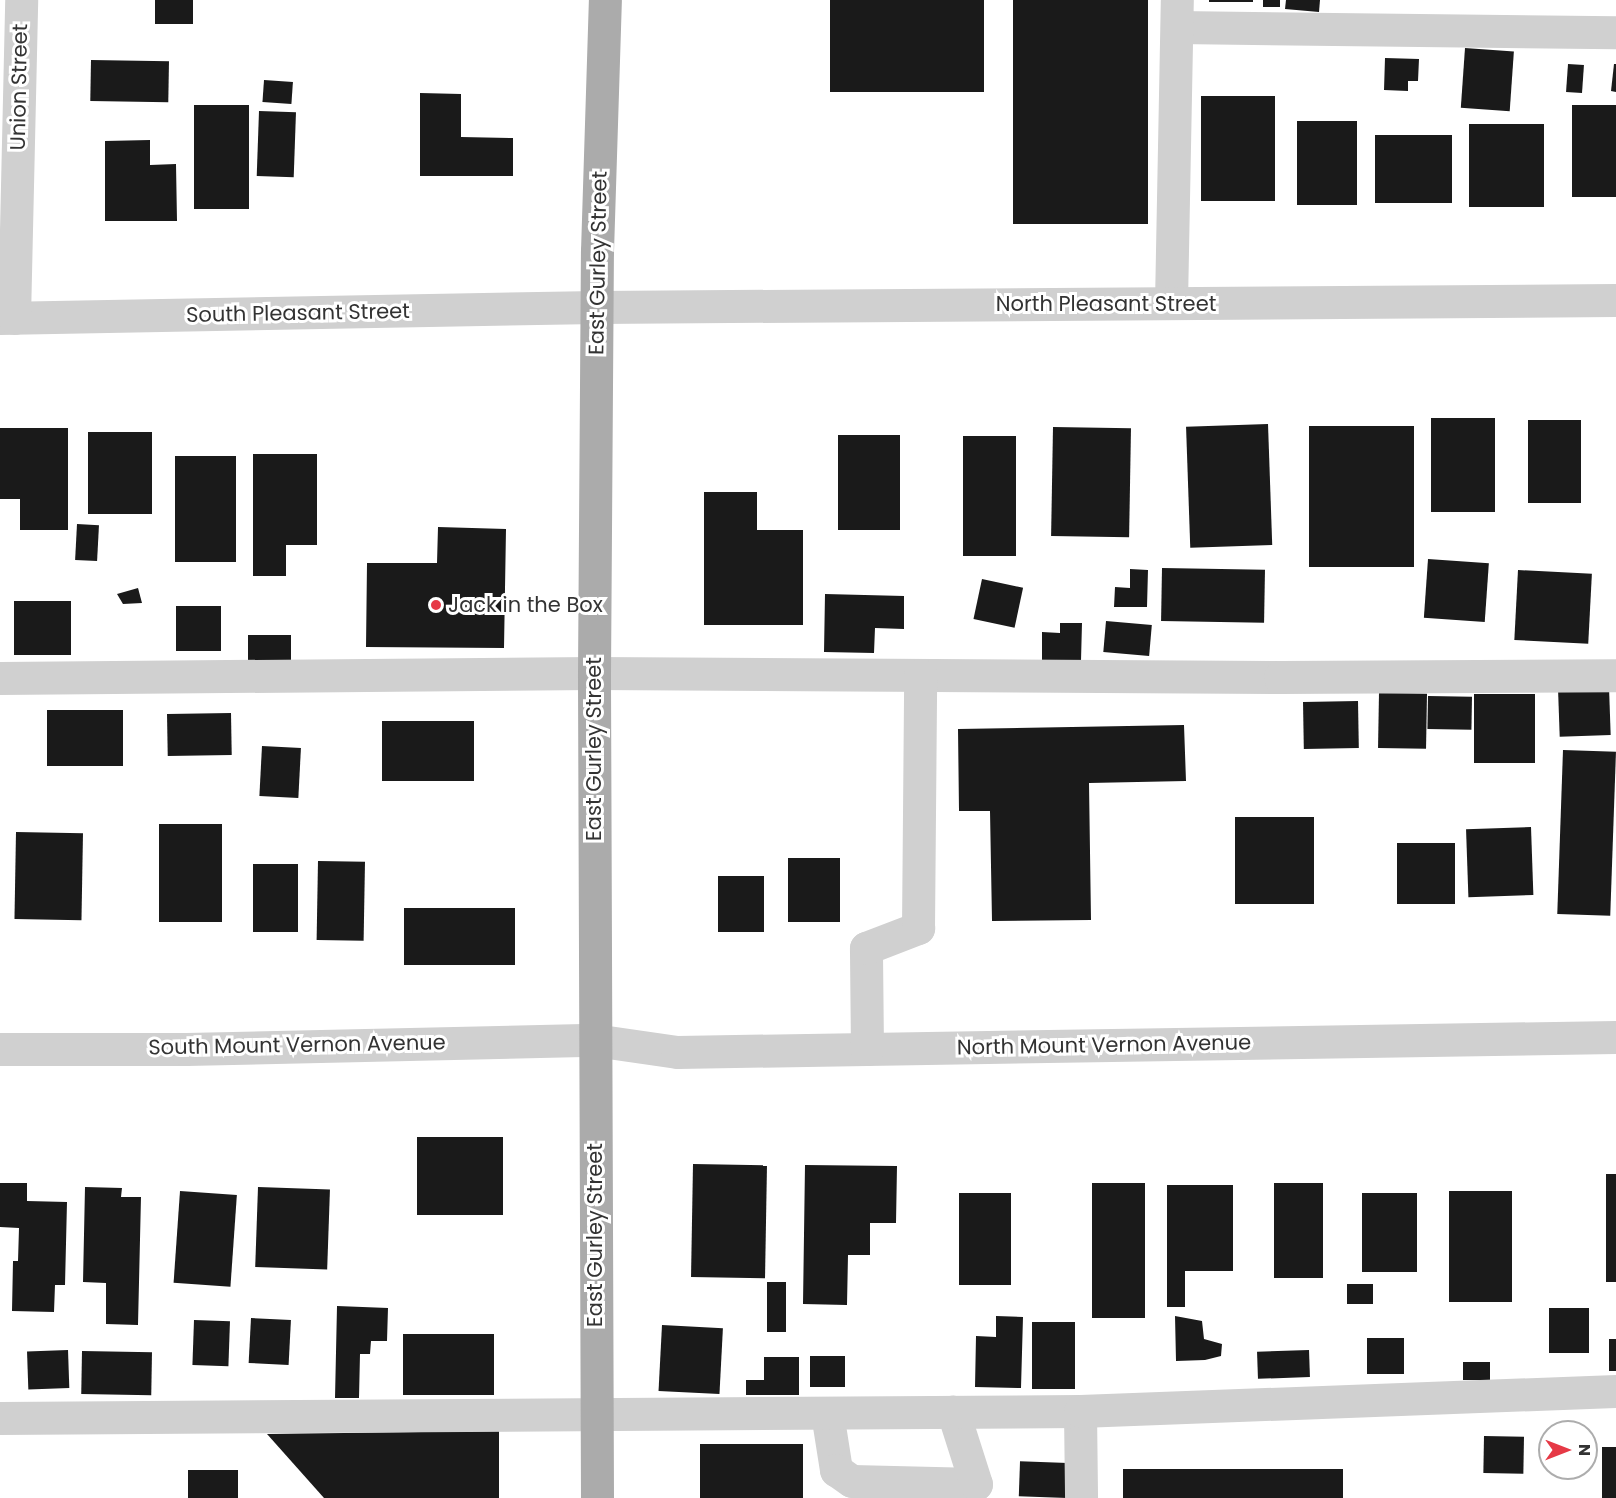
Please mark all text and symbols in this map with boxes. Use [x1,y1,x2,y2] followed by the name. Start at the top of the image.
[5,23,33,151] street label: Union Street
[584,171,612,355] street label: East Gurley Street
[996,291,1216,317] street label: North Pleasant Street
[186,298,410,328] street label: South Pleasant Street
[448,592,603,618] place label: Jack in the Box
[429,598,443,612] marker: Jack in the Box
[581,657,607,841] street label: East Gurley Street
[148,1030,446,1060] street label: South Mount Vernon Avenue
[957,1030,1251,1060] street label: North Mount Vernon Avenue
[582,1143,608,1327] street label: East Gurley Street
[1538,1420,1598,1480] north arrow
[1573,1444,1596,1456] text: N

